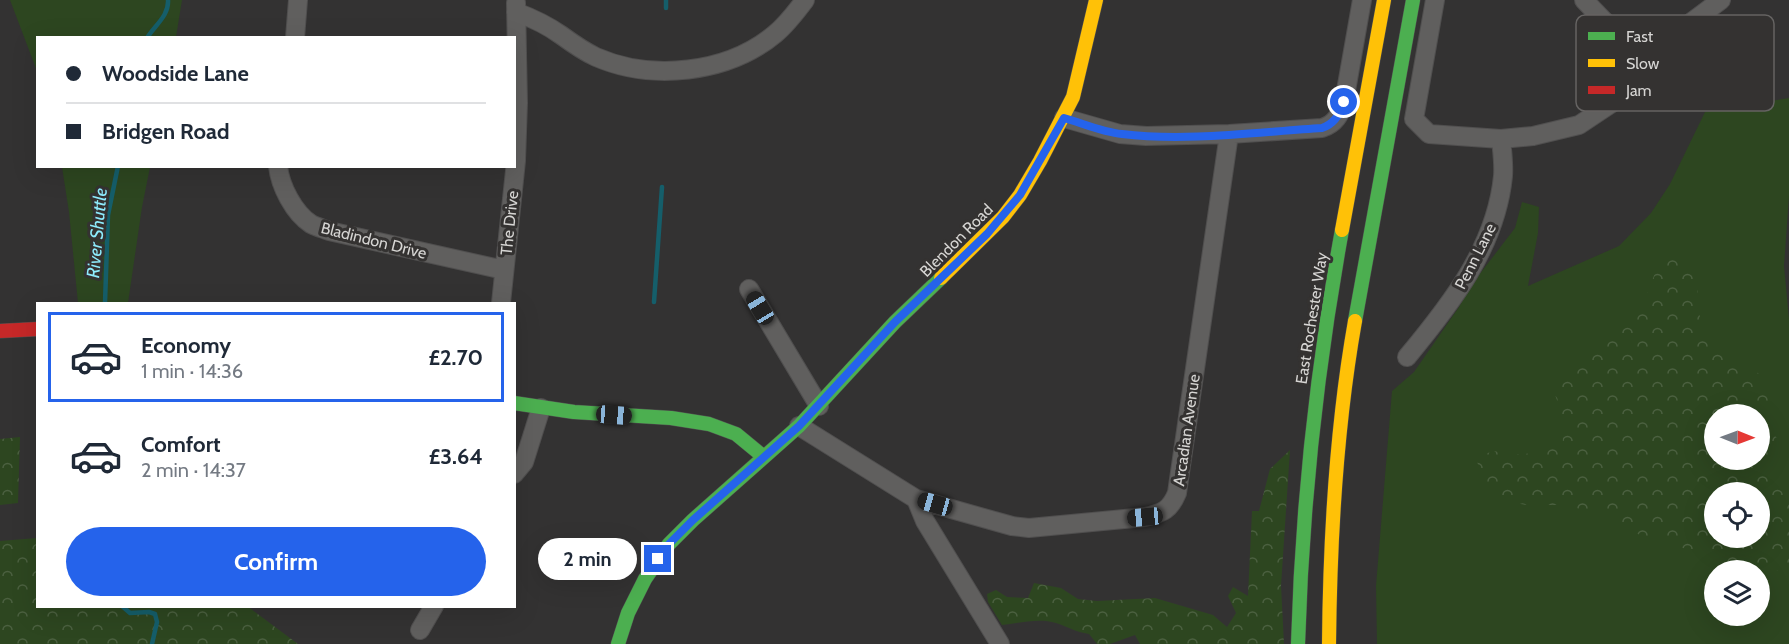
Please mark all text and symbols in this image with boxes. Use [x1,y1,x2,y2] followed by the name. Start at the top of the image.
[1576,15,1774,111] legend
[1626,27,1654,46] text: Fast
[1626,54,1660,73] text: Slow
[102,60,249,87] text: Woodside Lane
[1625,81,1652,100] text: Jam
[1330,88,1357,115] route start
[102,118,230,145] text: Bridgen Road
[82,187,112,279] water label: River Shuttle
[497,190,522,256] street label: The Drive
[916,200,997,281] street label: Blendon Road
[319,218,429,263] street label: Bladindon Drive
[1451,220,1500,292] street label: Penn Lane
[1292,251,1331,385] street label: East Rochester Way
[743,288,777,328] car
[69,330,123,384] icon: car
[141,332,231,359] text: Economy
[428,344,483,371] text: £2.70
[141,359,243,383] text: 1 min · 14:36
[1169,373,1204,487] street label: Arcadian Avenue
[1704,404,1770,470] north arrow
[1704,404,1770,626] map controls
[595,405,633,425] car
[69,429,123,483] icon: car
[141,431,220,458] text: Comfort
[429,443,483,470] text: £3.64
[141,458,246,482] text: 2 min · 14:37
[1704,482,1770,548] button: locate
[915,490,955,518] car
[1126,506,1164,528] car
[66,527,486,596] button: Confirm
[538,538,637,580] callout: 2 min
[644,545,671,572] route end
[563,547,612,571] text: 2 min
[1704,560,1770,626] button: layers

